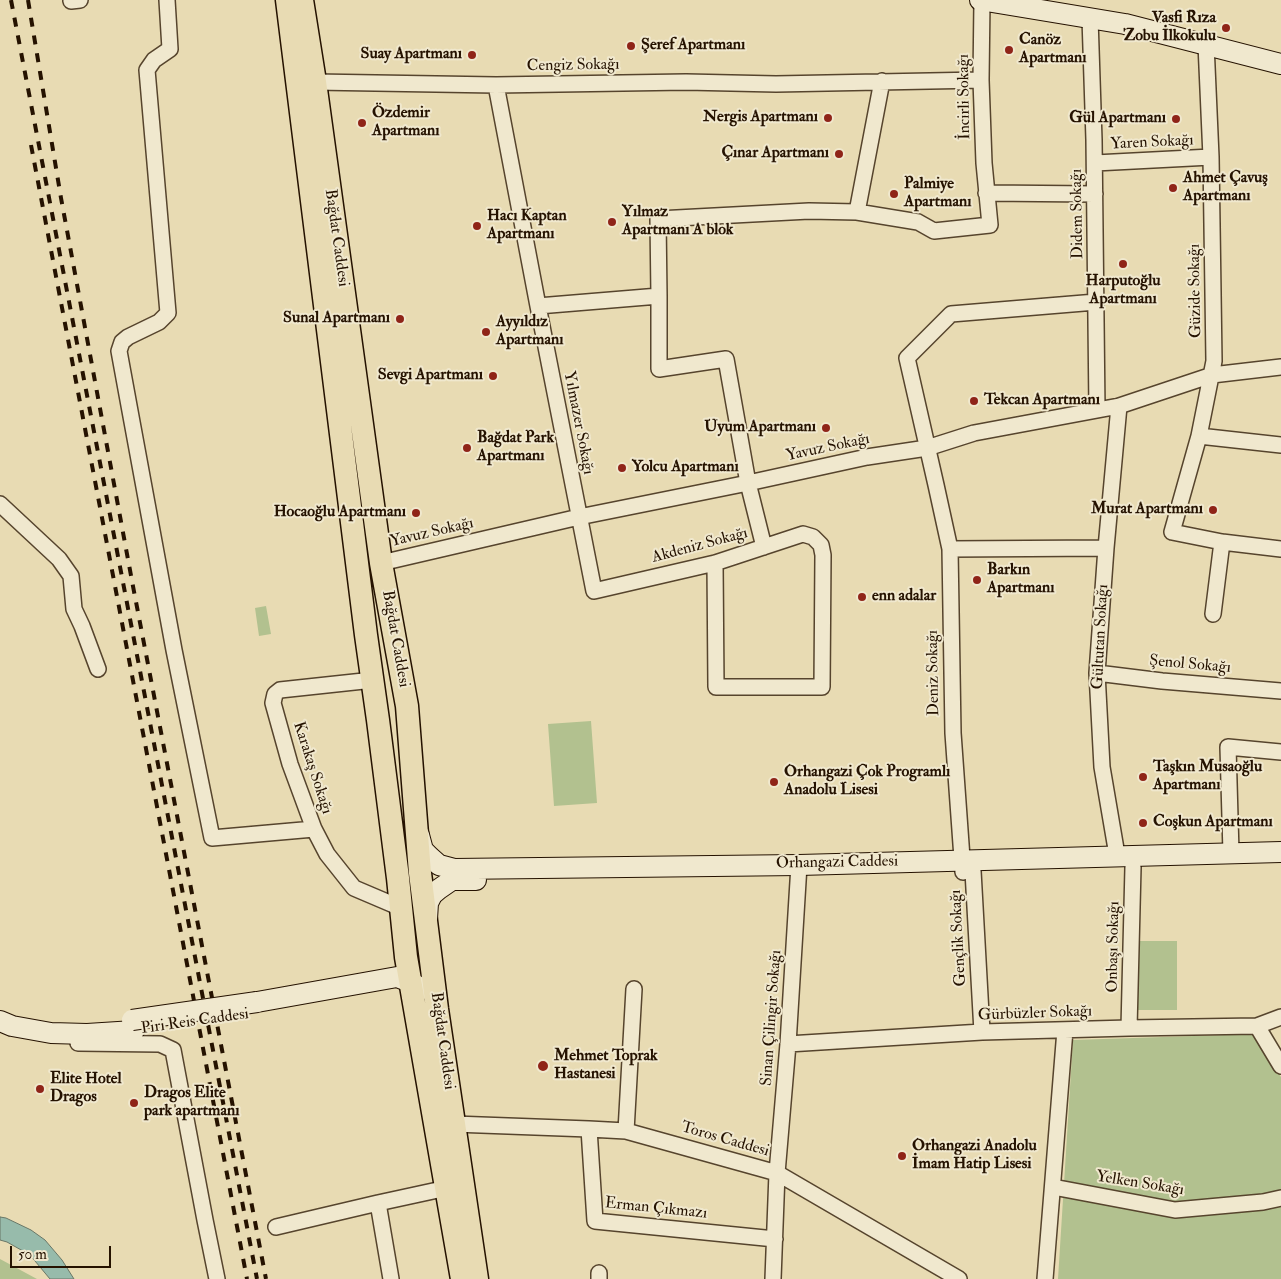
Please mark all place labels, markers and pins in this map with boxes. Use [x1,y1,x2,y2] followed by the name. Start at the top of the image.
[1123,9,1216,47] place label: Vasfi Rıza Zobu İlkokulu
[1220,22,1232,34] marker: Vasfi Rıza Zobu İlkokulu
[1019,31,1086,69] place label: Canöz Apartmanı
[641,36,745,56] place label: Şeref Apartmanı
[625,40,637,52] marker: Şeref Apartmanı
[1003,44,1015,56] marker: Canöz Apartmanı
[361,45,462,65] place label: Suay Apartmanı
[466,49,478,61] marker: Suay Apartmanı
[372,104,439,142] place label: Özdemir Apartmanı
[703,108,818,128] place label: Nergis Apartmanı
[1069,109,1166,129] place label: Gül Apartmanı
[822,112,834,124] marker: Nergis Apartmanı
[1170,113,1182,125] marker: Gül Apartmanı
[356,117,368,129] marker: Özdemir Apartmanı
[721,144,829,164] place label: Çınar Apartmanı
[833,148,845,160] marker: Çınar Apartmanı
[1183,169,1268,207] place label: Ahmet Çavuş Apartmanı
[904,175,971,213] place label: Palmiye Apartmanı
[1167,182,1179,194] marker: Ahmet Çavuş Apartmanı
[888,188,900,200] marker: Palmiye Apartmanı
[622,203,733,241] place label: Yılmaz Apartmanı A blok
[487,207,567,245] place label: Hacı Kaptan Apartmanı
[606,216,618,228] marker: Yılmaz Apartmanı A blok
[471,220,483,232] marker: Hacı Kaptan Apartmanı
[1117,258,1129,270] marker: Harputoğlu Apartmanı
[1086,272,1160,310] place label: Harputoğlu Apartmanı
[283,309,390,329] place label: Sunal Apartmanı
[394,313,406,325] marker: Sunal Apartmanı
[496,313,563,351] place label: Ayyıldız Apartmanı
[480,326,492,338] marker: Ayyıldız Apartmanı
[378,366,483,386] place label: Sevgi Apartmanı
[487,370,499,382] marker: Sevgi Apartmanı
[984,391,1100,411] place label: Tekcan Apartmanı
[968,395,980,407] marker: Tekcan Apartmanı
[704,418,816,438] place label: Uyum Apartmanı
[820,422,832,434] marker: Uyum Apartmanı
[477,429,554,467] place label: Bağdat Park Apartmanı
[461,442,473,454] marker: Bağdat Park Apartmanı
[632,458,739,478] place label: Yolcu Apartmanı
[616,462,628,474] marker: Yolcu Apartmanı
[1091,500,1203,520] place label: Murat Apartmanı
[274,503,406,523] place label: Hocaoğlu Apartmanı
[1207,504,1219,516] marker: Murat Apartmanı
[410,507,422,519] marker: Hocaoğlu Apartmanı
[987,561,1054,599] place label: Barkın Apartmanı
[971,574,983,586] marker: Barkın Apartmanı
[872,587,936,607] place label: enn adalar
[856,591,868,603] marker: enn adalar
[1153,758,1262,796] place label: Taşkın Musaoğlu Apartmanı
[784,763,950,801] place label: Orhangazi Çok Programlı Anadolu Lisesi
[1137,771,1149,783] marker: Taşkın Musaoğlu Apartmanı
[768,776,780,788] marker: Orhangazi Çok Programlı Anadolu Lisesi
[1153,813,1273,833] place label: Coşkun Apartmanı
[1137,817,1149,829] marker: Coşkun Apartmanı
[554,1047,658,1085] place label: Mehmet Toprak Hastanesi
[536,1059,550,1073] marker: Mehmet Toprak Hastanesi
[50,1070,122,1108] place label: Elite Hotel Dragos
[34,1083,46,1095] marker: Elite Hotel Dragos
[144,1084,239,1122] place label: Dragos Elite park apartmanı
[128,1097,140,1109] marker: Dragos Elite park apartmanı
[912,1137,1037,1175] place label: Orhangazi Anadolu İmam Hatip Lisesi
[896,1150,908,1162] marker: Orhangazi Anadolu İmam Hatip Lisesi

